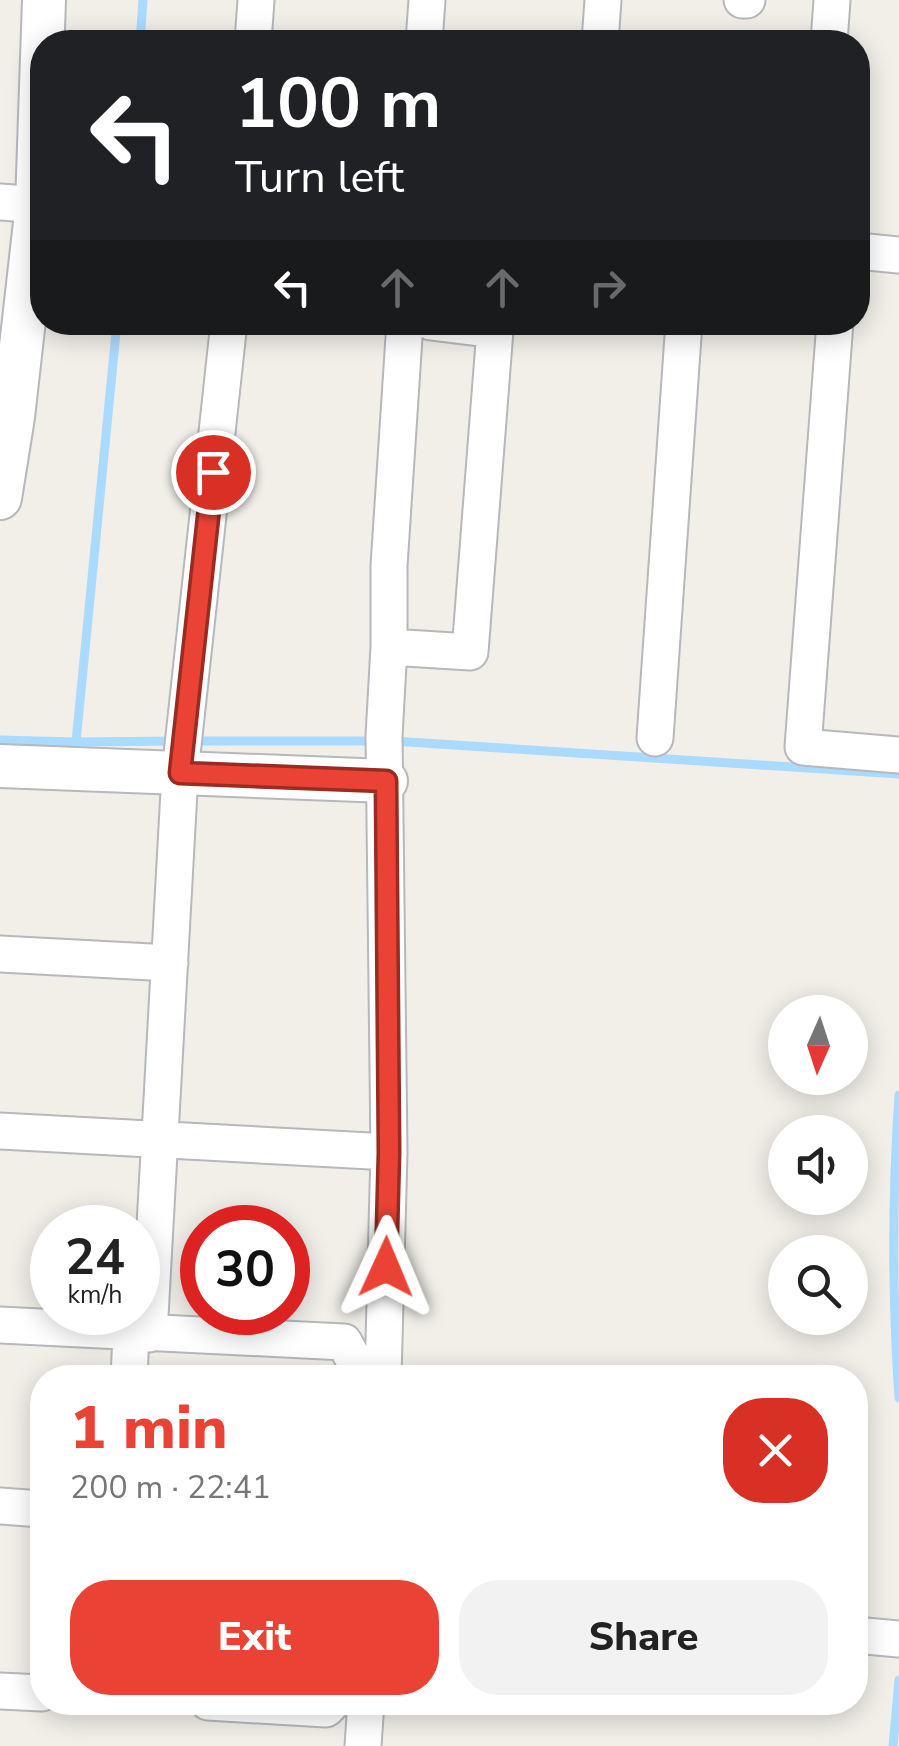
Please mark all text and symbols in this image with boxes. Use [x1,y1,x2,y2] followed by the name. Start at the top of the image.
[235,56,441,152] text: 100 m
[70,70,200,200] icon: left
[235,147,404,208] text: Turn left
[265,260,320,315] icon: left
[370,260,425,315] icon: ahead
[475,260,530,315] icon: ahead
[580,260,635,315] icon: right
[171,430,256,515] pin
[186,445,241,500] icon: arrive
[768,995,868,1095] north arrow
[768,995,868,1335] map controls
[768,1115,868,1215] button: sound
[180,1205,310,1335] speed limit sign: 30
[334,1215,438,1319] position arrow
[65,1223,125,1292] text: 24
[768,1235,868,1335] button: search
[67,1278,123,1312] text: km/h
[70,1387,228,1469] text: 1 min
[723,1398,828,1503] button: close
[70,1466,271,1509] text: 200 m · 22:41
[70,1580,439,1695] button: Exit
[459,1580,828,1695] button: Share

